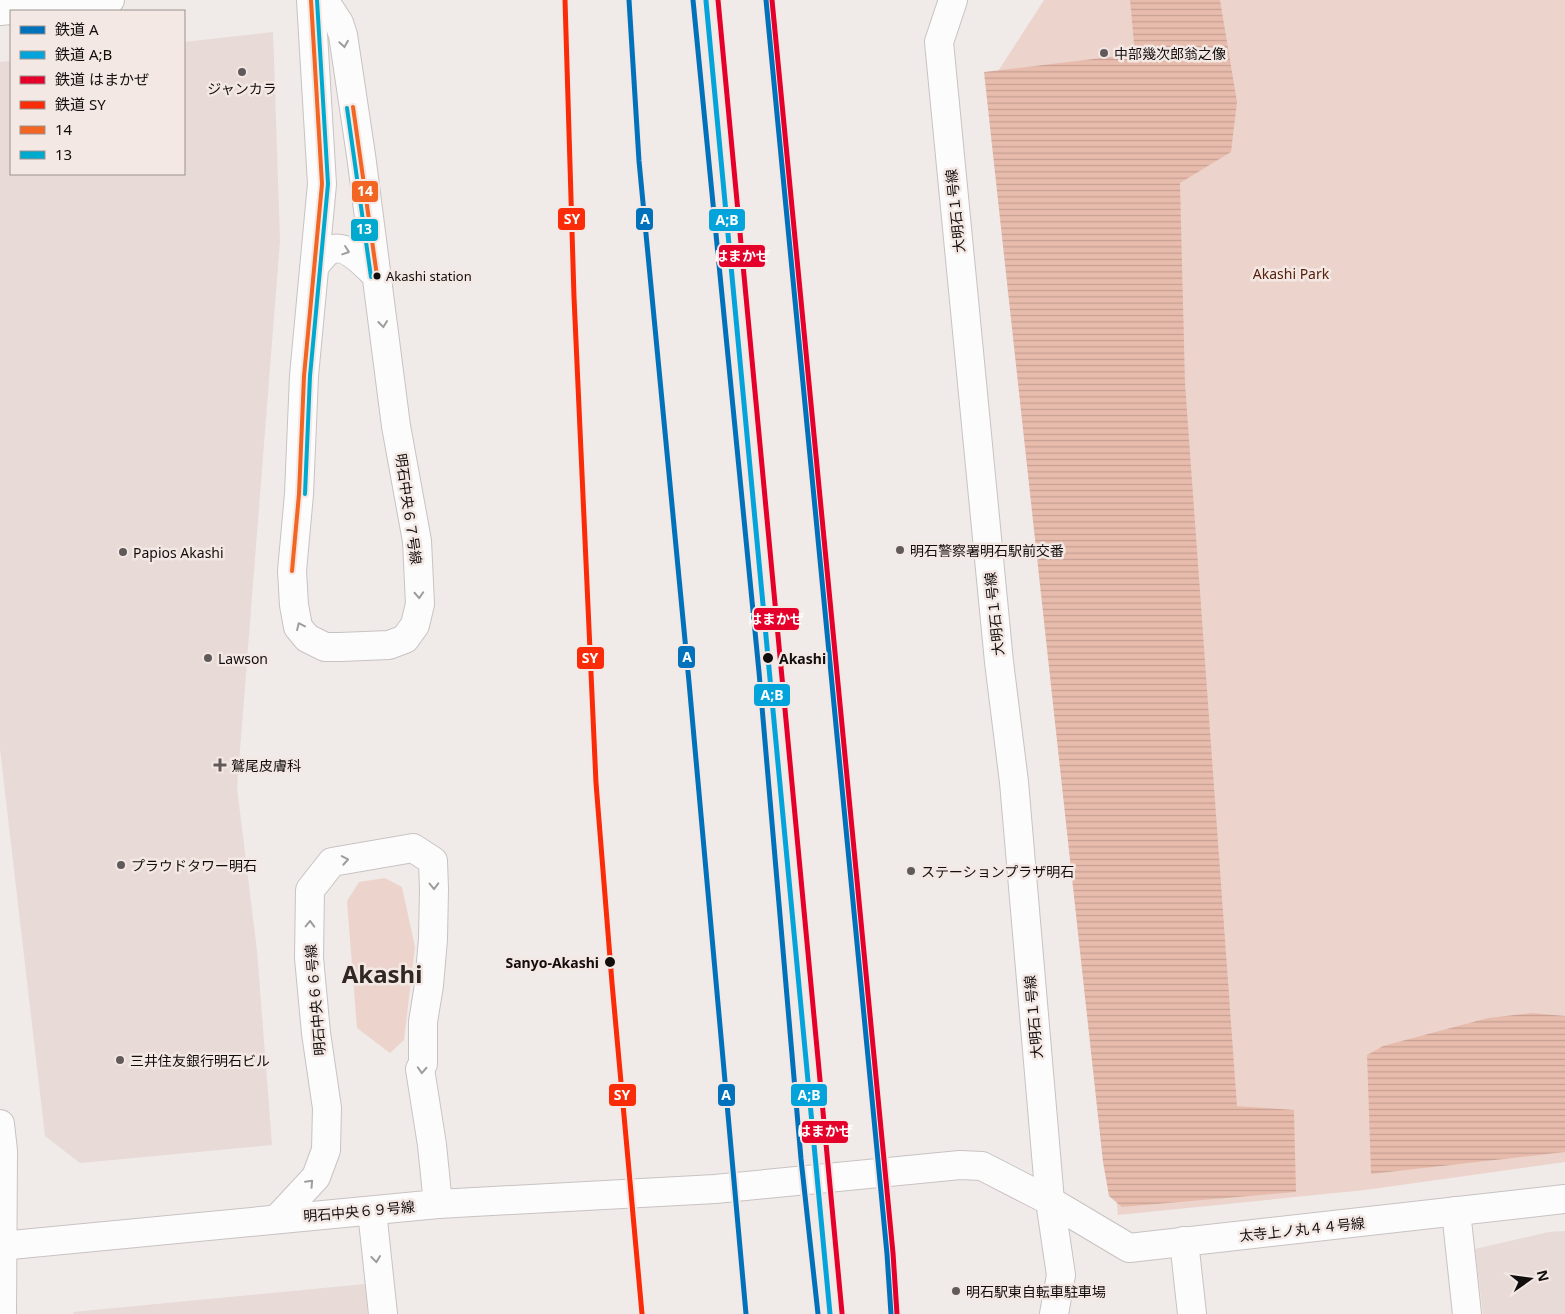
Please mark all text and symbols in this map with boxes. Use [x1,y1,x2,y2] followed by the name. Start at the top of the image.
[10,10,185,175] legend
[55,19,99,39] text: 鉄道 A
[338,40,349,48] one-way arrow
[55,44,112,64] text: 鉄道 A;B
[1114,44,1226,63] place label: 中部幾次郎翁之像
[1098,47,1110,59] marker: 中部幾次郎翁之像
[236,66,248,78] marker: ジャンカラ
[55,69,149,89] text: 鉄道 はまかぜ
[207,79,277,98] place label: ジャンカラ
[55,94,106,114] text: 鉄道 SY
[55,119,73,139] text: 14
[55,144,72,164] text: 13
[941,168,969,254] street label: 大明石１号線
[351,180,379,203] line badge: 14
[357,181,373,200] text: 14
[557,207,586,231] line badge: SY
[635,207,654,231] line badge: A
[708,208,746,232] line badge: A;B
[564,209,580,228] text: SY
[640,209,650,228] text: A
[716,210,739,229] text: A;B
[350,218,379,242] line badge: 13
[356,219,372,238] text: 13
[718,244,766,268] line badge: はまかぜ
[341,246,350,256] one-way arrow
[714,246,770,265] text: はまかぜ
[1253,264,1330,283] park label: Akashi Park
[386,267,472,285] place label: Akashi station
[372,271,382,281] marker: Akashi station
[377,321,388,329] one-way arrow
[392,452,426,566] street label: 明石中央６７号線
[910,541,1064,560] place label: 明石警察署明石駅前交番
[133,543,224,562] place label: Papios Akashi
[894,544,906,556] marker: 明石警察署明石駅前交番
[117,546,129,558] marker: Papios Akashi
[980,571,1008,657] street label: 大明石１号線
[414,591,425,599] one-way arrow
[753,607,800,631] line badge: はまかぜ
[748,609,804,628] text: はまかぜ
[296,622,306,631] one-way arrow
[677,645,696,669] line badge: A
[576,646,605,670] line badge: SY
[682,647,692,666] text: A
[582,648,598,667] text: SY
[218,649,268,668] place label: Lawson
[779,649,826,668] place label: Akashi
[761,651,775,665] marker: Akashi
[202,652,214,664] marker: Lawson
[753,683,791,707] line badge: A;B
[761,685,784,704] text: A;B
[231,756,301,775] place label: 鷲尾皮膚科
[213,758,227,772] marker: 鷲尾皮膚科
[341,855,350,865] one-way arrow
[131,856,257,875] place label: プラウドタワー明石
[115,859,127,871] marker: プラウドタワー明石
[921,862,1074,881] place label: ステーションプラザ明石
[905,865,917,877] marker: ステーションプラザ明石
[428,883,439,891] one-way arrow
[304,920,315,928] one-way arrow
[301,943,329,1057] street label: 明石中央６６号線
[506,953,599,972] place label: Sanyo-Akashi
[603,955,617,969] marker: Sanyo-Akashi
[342,957,422,990] district label: Akashi
[1020,974,1046,1060] street label: 大明石１号線
[130,1051,270,1070] place label: 三井住友銀行明石ビル
[114,1054,126,1066] marker: 三井住友銀行明石ビル
[417,1067,428,1075] one-way arrow
[608,1083,637,1107] line badge: SY
[717,1083,736,1107] line badge: A
[790,1083,828,1107] line badge: A;B
[614,1085,630,1104] text: SY
[721,1085,731,1104] text: A
[798,1085,821,1104] text: A;B
[801,1120,849,1144] line badge: はまかぜ
[797,1121,853,1140] text: はまかぜ
[304,1180,313,1189] one-way arrow
[302,1197,416,1225] street label: 明石中央６９号線
[1238,1213,1366,1245] street label: 太寺上ノ丸４４号線
[1505,1254,1555,1304] north arrow
[371,1256,382,1264] one-way arrow
[1533,1268,1554,1284] text: N
[966,1282,1106,1301] place label: 明石駅東自転車駐車場
[950,1285,962,1297] marker: 明石駅東自転車駐車場

